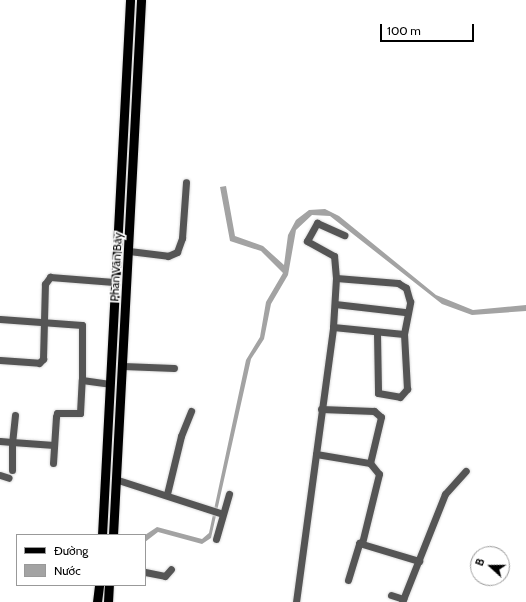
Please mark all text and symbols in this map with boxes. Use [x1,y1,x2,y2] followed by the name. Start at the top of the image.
[382,16,476,42] scale bar
[387,23,421,38] text: 100 m
[107,232,125,302] street label: Phan Văn Bảy
[16,534,146,586] legend
[54,543,88,558] text: Đường
[470,546,510,586] north arrow
[472,556,487,568] text: B
[54,563,81,578] text: Nước

